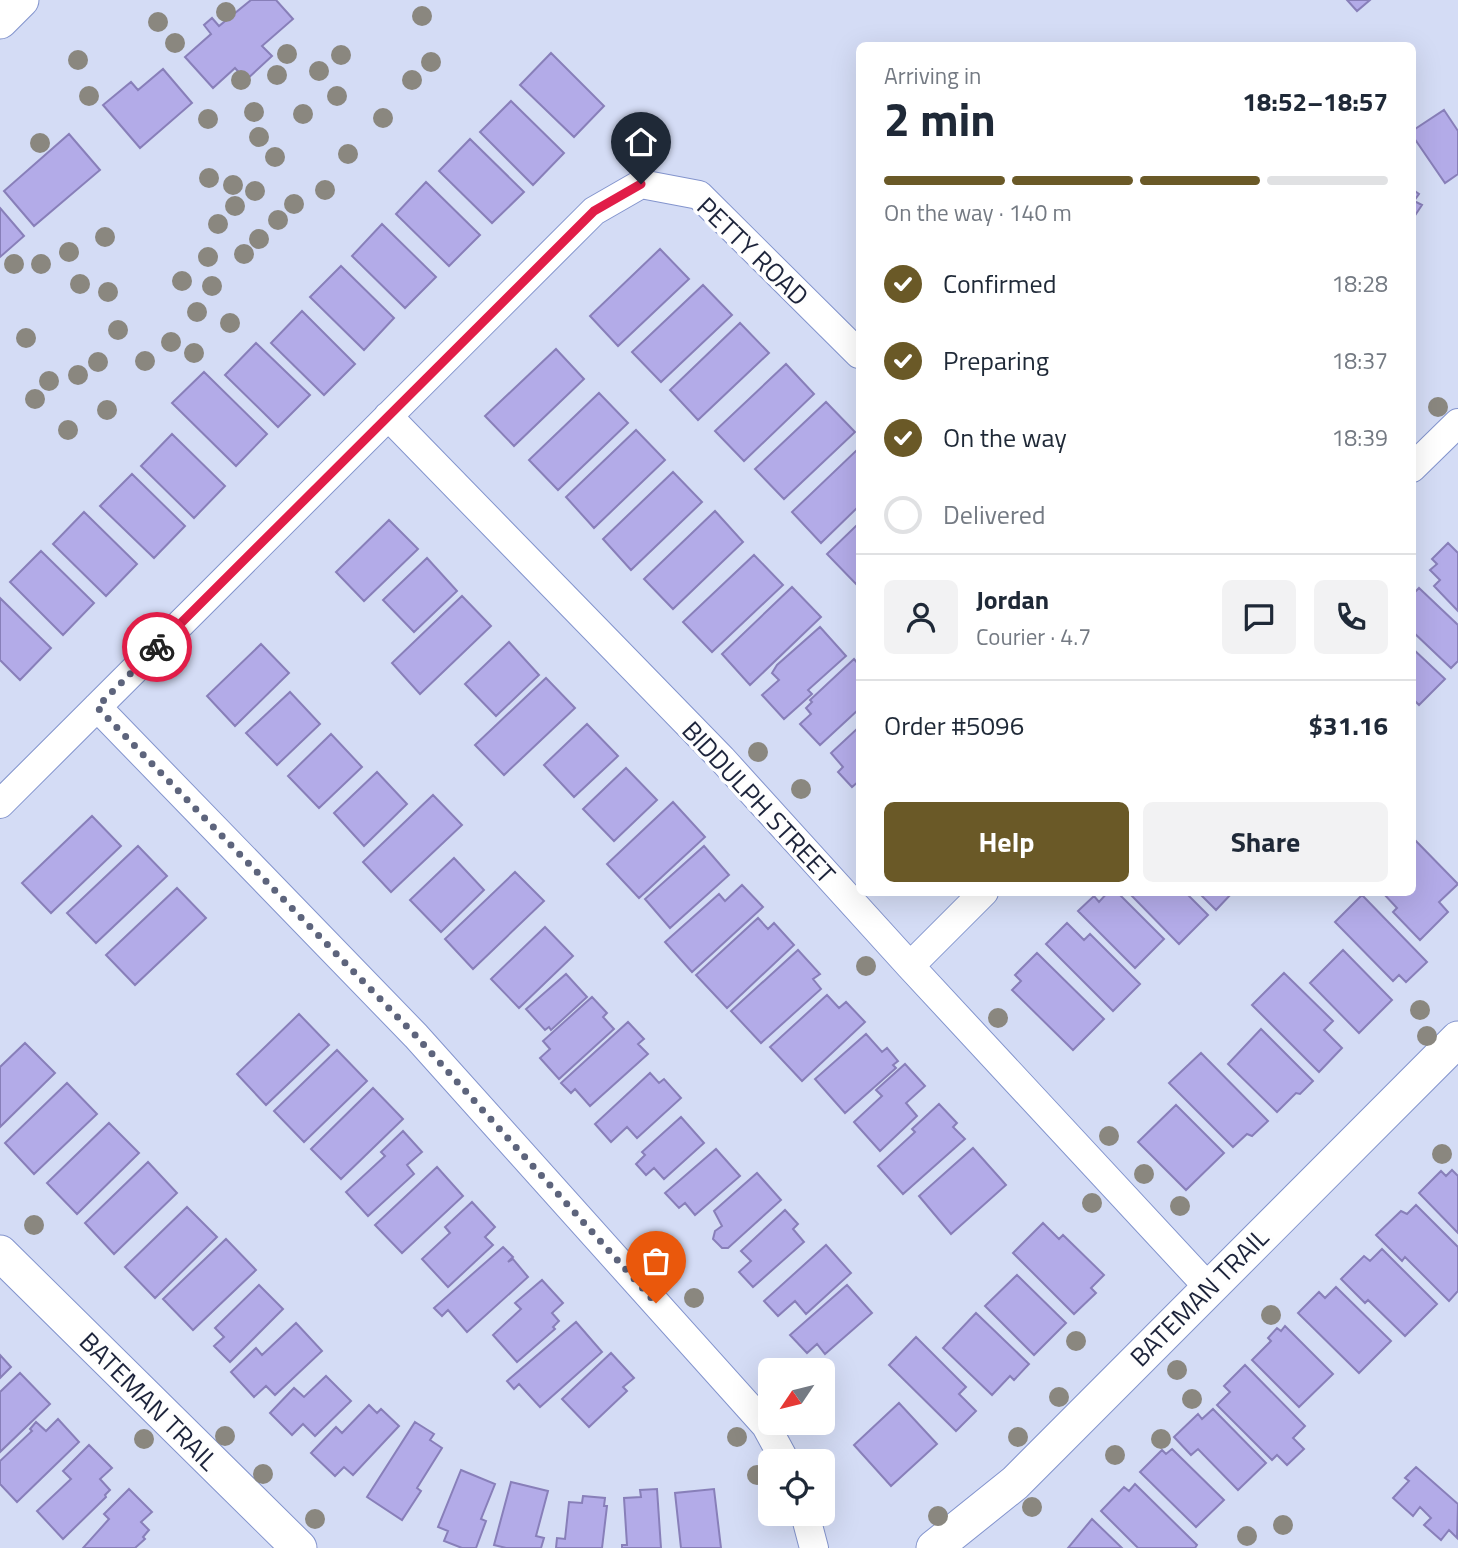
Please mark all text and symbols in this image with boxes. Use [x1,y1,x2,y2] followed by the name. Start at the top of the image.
[884,58,981,93] text: Arriving in
[1242,82,1388,121] text: 18:52–18:57
[884,84,996,154] text: 2 min
[611,112,671,184] pin
[622,123,660,161] icon: home
[688,188,818,314] street label: PETTY ROAD
[884,195,1072,230] text: On the way · 140 m
[943,264,1057,303] text: Confirmed
[884,265,922,303] icon: check
[1331,266,1388,301] text: 18:28
[943,341,1049,380] text: Preparing
[884,342,922,380] icon: check
[1331,343,1388,378] text: 18:37
[943,418,1067,457] text: On the way
[884,419,922,457] icon: check
[1331,420,1388,455] text: 18:39
[943,495,1046,534] text: Delivered
[884,580,958,654] button: person
[976,580,1049,619] text: Jordan
[1222,580,1296,654] button: chat
[1314,580,1388,654] button: phone
[122,612,192,682] courier
[976,619,1091,654] text: Courier · 4.7
[138,628,176,666] icon: bike
[884,706,1024,745] text: Order #5096
[1309,706,1388,745] text: $31.16
[673,712,845,892] street label: BIDDULPH STREET
[884,802,1129,882] button: Help
[1143,802,1388,882] button: Share
[1121,1218,1278,1375] street label: BATEMAN TRAIL
[626,1231,686,1303] pin
[637,1242,675,1280] icon: bag
[71,1323,228,1480] street label: BATEMAN TRAIL
[758,1358,835,1435] north arrow
[758,1358,835,1526] map controls
[758,1449,835,1526] button: locate

